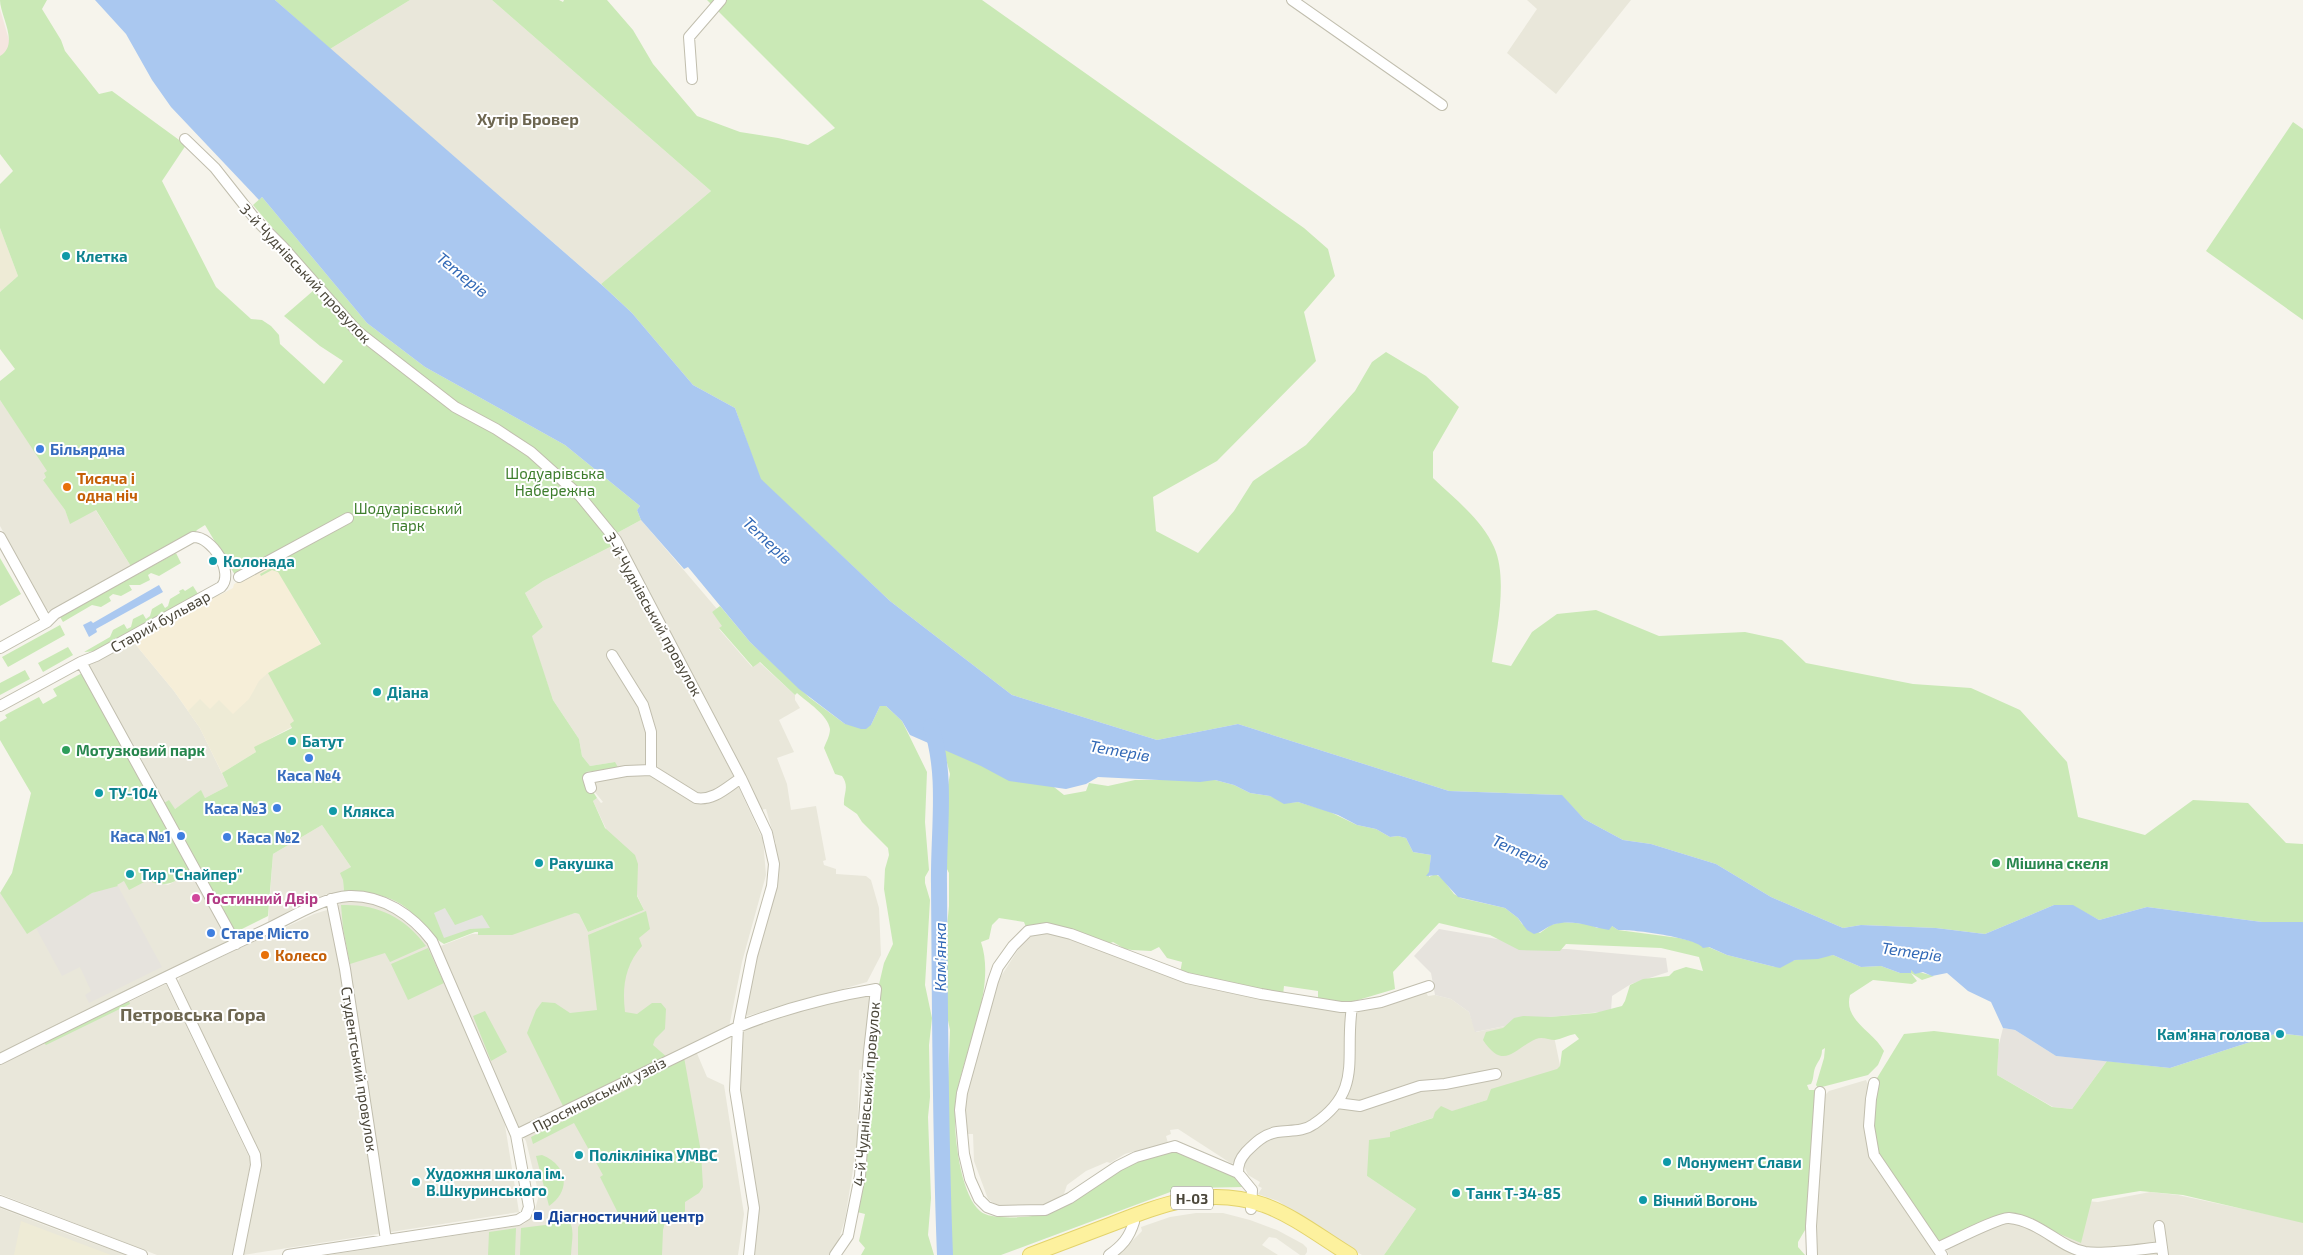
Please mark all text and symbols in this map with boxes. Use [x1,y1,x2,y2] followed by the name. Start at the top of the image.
[477,109,579,128] district label: Хутір Бровер
[236,199,375,347] street label: 3-й Чуднівський провулок
[76,247,128,265] place label: Клетка
[433,248,493,300] water label: Тетерів
[60,250,72,262] marker: Клетка
[50,440,125,458] place label: Більярдна
[34,443,46,455] marker: Більярдна
[505,464,605,499] park label: Шодуарівська Набережна
[77,469,138,504] place label: Тисяча і одна ніч
[61,481,73,493] marker: Тисяча і одна ніч
[354,499,462,534] park label: Шодуарівський парк
[739,512,797,568] water label: Тетерів
[601,529,707,699] street label: 3-й Чуднівський провулок
[223,552,295,570] place label: Колонада
[207,555,219,567] marker: Колонада
[107,586,214,657] street label: Старий бульвар
[387,683,429,701] place label: Діана
[371,686,383,698] marker: Діана
[302,732,344,750] place label: Батут
[286,735,298,747] marker: Батут
[1088,735,1152,765] water label: Тетерів
[76,741,206,759] place label: Мотузковий парк
[60,744,72,756] marker: Мотузковий парк
[303,752,315,764] marker: Каса №4
[277,766,341,784] place label: Каса №4
[109,784,158,802] place label: ТУ-104
[93,787,105,799] marker: ТУ-104
[204,799,267,817] place label: Каса №3
[271,802,283,814] marker: Каса №3
[343,802,395,820] place label: Клякса
[327,805,339,817] marker: Клякса
[110,827,171,845] place label: Каса №1
[237,828,300,846] place label: Каса №2
[175,830,187,842] marker: Каса №1
[1489,830,1553,872] water label: Тетерів
[221,831,233,843] marker: Каса №2
[549,854,614,872] place label: Ракушка
[2006,854,2108,872] place label: Мішина скеля
[533,857,545,869] marker: Ракушка
[1990,857,2002,869] marker: Мішина скеля
[140,865,242,883] place label: Тир "Снайпер"
[124,868,136,880] marker: Тир "Снайпер"
[206,889,318,907] place label: Гостинний Двір
[190,892,202,904] marker: Гостинний Двір
[930,922,949,992] water label: Кам'янка
[221,924,309,942] place label: Старе Місто
[205,927,217,939] marker: Старе Місто
[1881,937,1943,965] water label: Тетерів
[275,946,327,964] place label: Колесо
[259,949,271,961] marker: Колесо
[337,985,382,1153] street label: Студентський провулок
[849,1001,884,1187] street label: 4-й Чуднівський провулок
[120,1003,266,1025] district label: Петровська Гора
[2157,1025,2270,1043] place label: Кам'яна голова
[2274,1028,2286,1040] marker: Кам'яна голова
[529,1052,669,1136] street label: Просяновський узвіз
[589,1146,718,1164] place label: Поліклініка УМВС
[573,1149,585,1161] marker: Поліклініка УМВС
[1677,1153,1802,1171] place label: Монумент Слави
[1661,1156,1673,1168] marker: Монумент Слави
[426,1164,565,1199] place label: Художня школа ім. В.Шкуринського
[410,1176,422,1188] marker: Художня школа ім. В.Шкуринського
[1466,1184,1561,1202] place label: Танк Т-34-85
[1171,1186,1213,1210] road number: Н-03
[1450,1187,1462,1199] marker: Танк Т-34-85
[1653,1191,1757,1209] place label: Вічний Вогонь
[1637,1194,1649,1206] marker: Вічний Вогонь
[548,1207,704,1225] place label: Діагностичний центр
[532,1210,544,1222] marker: Діагностичний центр

